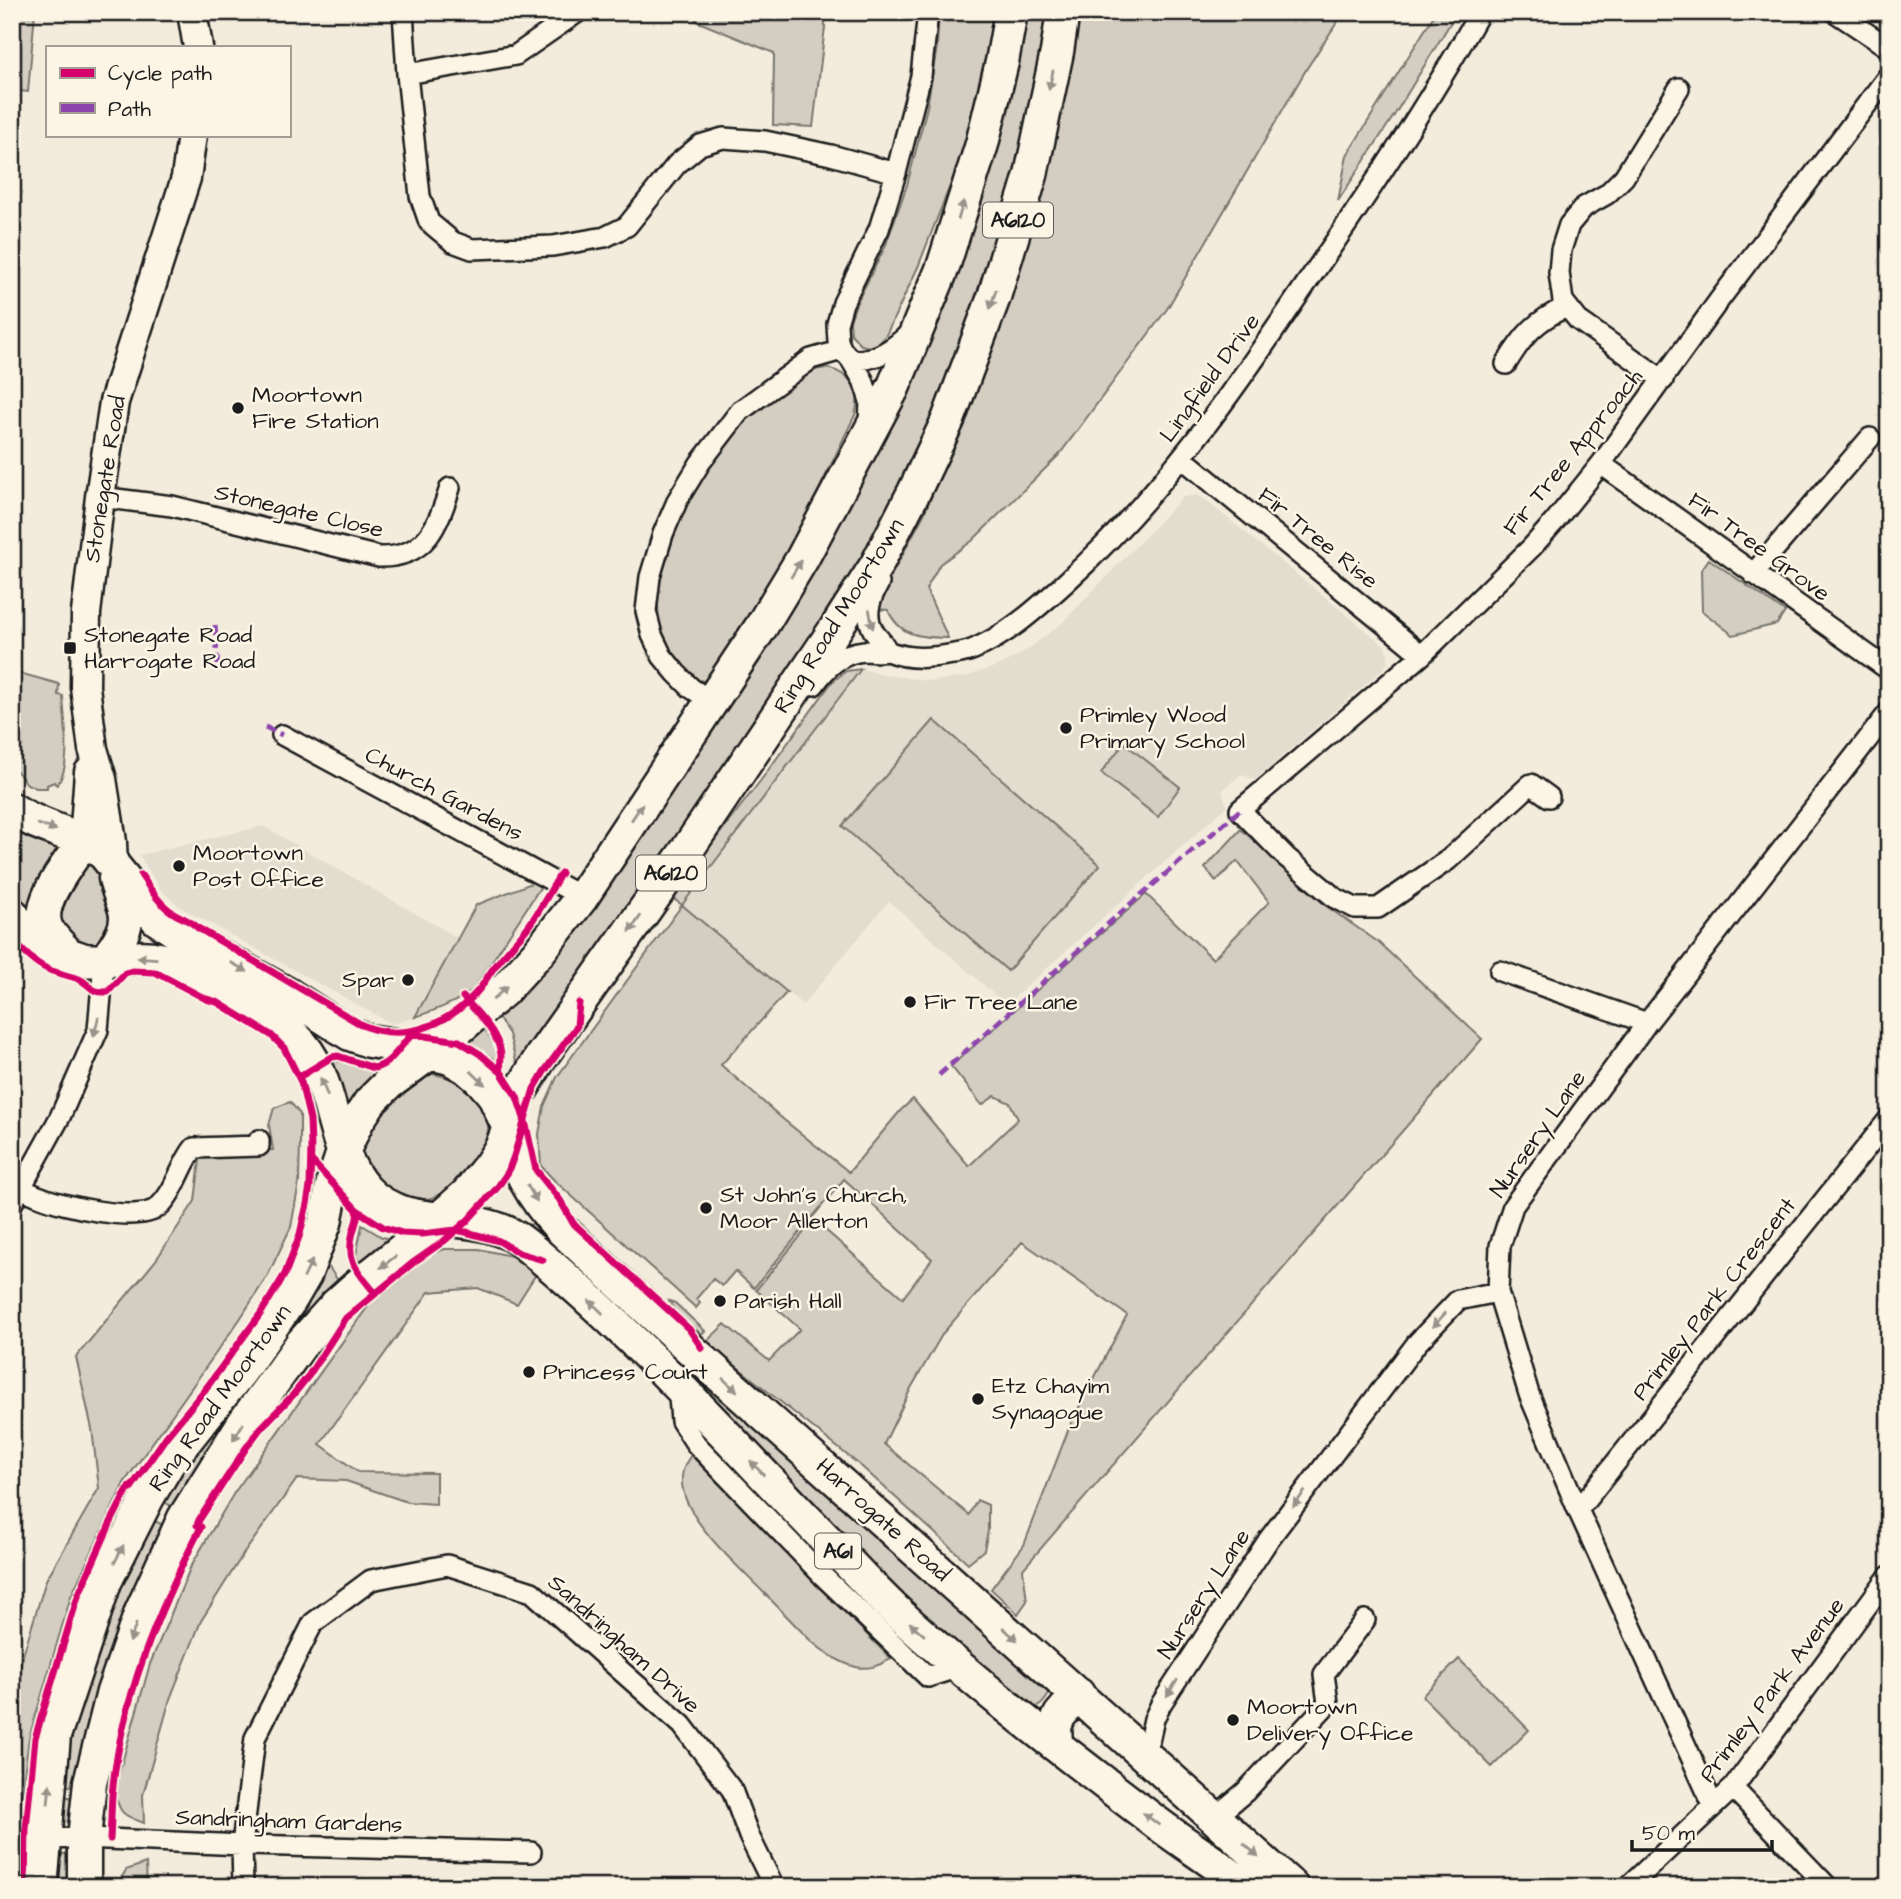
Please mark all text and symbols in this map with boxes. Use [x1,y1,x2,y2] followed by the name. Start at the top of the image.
[46,46,290,136] legend
[108,59,213,90] text: Cycle path
[1046,69,1057,91] one-way arrow
[108,95,152,124] text: Path
[957,199,967,220] one-way arrow
[983,202,1053,238] road number: A6120
[987,289,998,310] one-way arrow
[1152,307,1269,450] street label: Lingfield Drive
[1496,361,1651,542] street label: Fir Tree Approach
[252,379,379,437] place label: Moortown Fire Station
[76,393,135,565] street label: Stonegate Road
[230,400,246,416] marker: Moortown Fire Station
[211,476,387,547] street label: Stonegate Close
[1251,480,1385,596] street label: Fir Tree Rise
[1681,485,1837,609] street label: Fir Tree Grove
[766,512,913,720] street label: Ring Road Moortown
[790,559,803,578] one-way arrow
[866,608,877,630] one-way arrow
[84,619,255,678] place label: Stonegate Road Harrogate Road
[62,640,78,656] marker: Stonegate Road Harrogate Road
[1080,699,1245,758] place label: Primley Wood Primary School
[1058,720,1074,736] marker: Primley Wood Primary School
[359,739,529,849] street label: Church Gardens
[631,802,644,822] one-way arrow
[37,822,58,832] one-way arrow
[193,837,324,895] place label: Moortown Post Office
[636,856,706,890] road number: A6120
[171,858,187,874] marker: Moortown Post Office
[628,915,642,933] one-way arrow
[136,953,158,964] one-way arrow
[230,961,249,973] one-way arrow
[342,964,394,996] place label: Spar
[400,972,416,988] marker: Spar
[491,985,508,1001] one-way arrow
[924,986,1078,1018] place label: Fir Tree Lane
[902,994,918,1010] marker: Fir Tree Lane
[91,1017,102,1039] one-way arrow
[1482,1064,1595,1205] street label: Nursery Lane
[469,1069,486,1085] one-way arrow
[318,1076,329,1097] one-way arrow
[720,1179,908,1237] place label: St John's Church, Moor Allerton
[526,1183,539,1202] one-way arrow
[1624,1190,1805,1408] street label: Primley Park Crescent
[698,1200,714,1216] marker: St John's Church, Moor Allerton
[379,1255,397,1270] one-way arrow
[302,1259,313,1279] one-way arrow
[734,1285,842,1317] place label: Parish Hall
[712,1293,728,1309] marker: Parish Hall
[141,1298,300,1499] street label: Ring Road Moortown
[587,1299,605,1315] one-way arrow
[1431,1311,1447,1329] one-way arrow
[543,1356,708,1388] place label: Princess Court
[521,1364,537,1380] marker: Princess Court
[992,1370,1109,1429] place label: Etz Chayim Synagogue
[722,1377,739,1392] one-way arrow
[970,1391,986,1407] marker: Etz Chayim Synagogue
[231,1422,244,1441] one-way arrow
[808,1451,958,1590] street label: Harrogate Road
[748,1459,765,1476] one-way arrow
[1292,1490,1306,1508] one-way arrow
[1150,1523,1259,1666] street label: Nursery Lane
[815,1534,861,1568] road number: A61
[113,1544,124,1564] one-way arrow
[540,1567,707,1722] street label: Sandringham Drive
[1692,1591,1853,1790] street label: Primley Park Avenue
[908,1621,926,1637] one-way arrow
[127,1623,138,1644] one-way arrow
[1001,1625,1018,1641] one-way arrow
[1165,1678,1178,1697] one-way arrow
[1247,1691,1414,1750] place label: Moortown Delivery Office
[1225,1712,1241,1728] marker: Moortown Delivery Office
[44,1783,55,1805] one-way arrow
[175,1801,403,1842] street label: Sandringham Gardens
[1632,1808,1772,1852] scale bar
[1142,1812,1160,1826] one-way arrow
[1642,1819,1696,1848] text: 50 m
[1242,1841,1259,1857] one-way arrow

